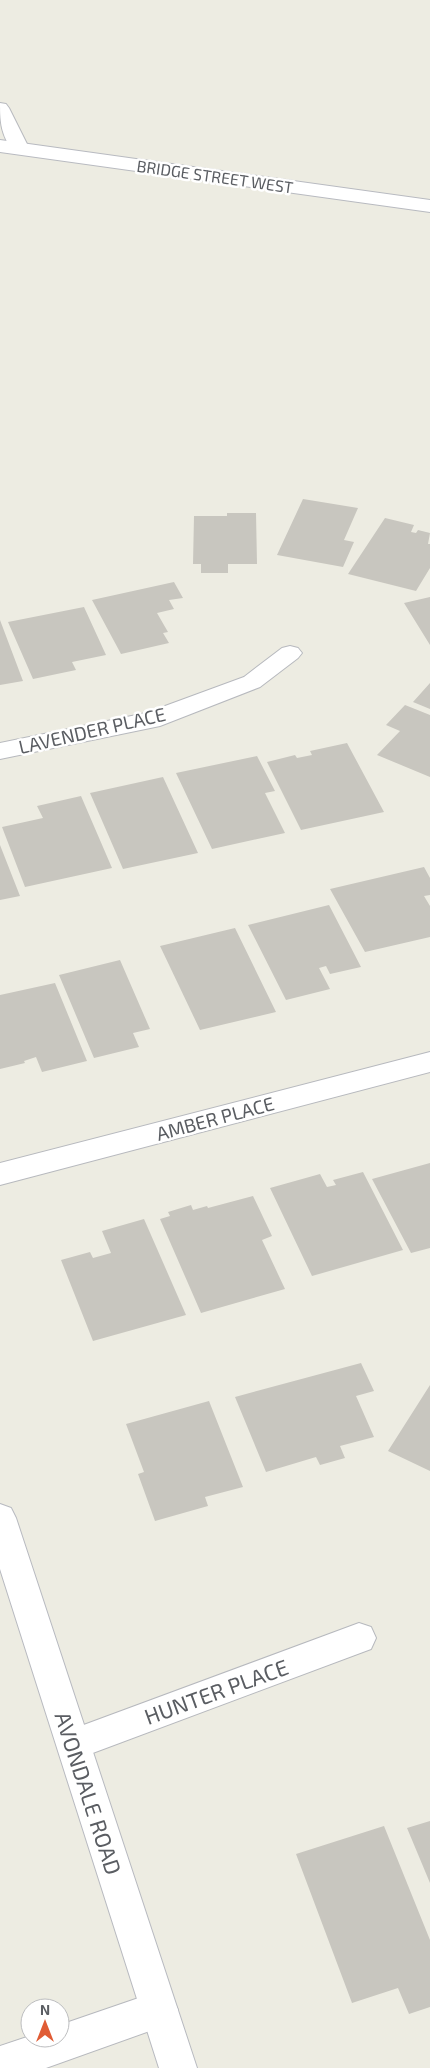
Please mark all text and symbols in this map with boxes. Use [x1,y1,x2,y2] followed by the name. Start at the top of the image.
[135,156,295,196] street label: BRIDGE STREET WEST
[16,702,168,758] street label: LAVENDER PLACE
[154,1091,276,1145] street label: AMBER PLACE
[141,1653,291,1729] street label: HUNTER PLACE
[50,1708,128,1878] street label: AVONDALE ROAD
[20,1998,70,2048] north arrow
[40,2001,50,2018] text: N

